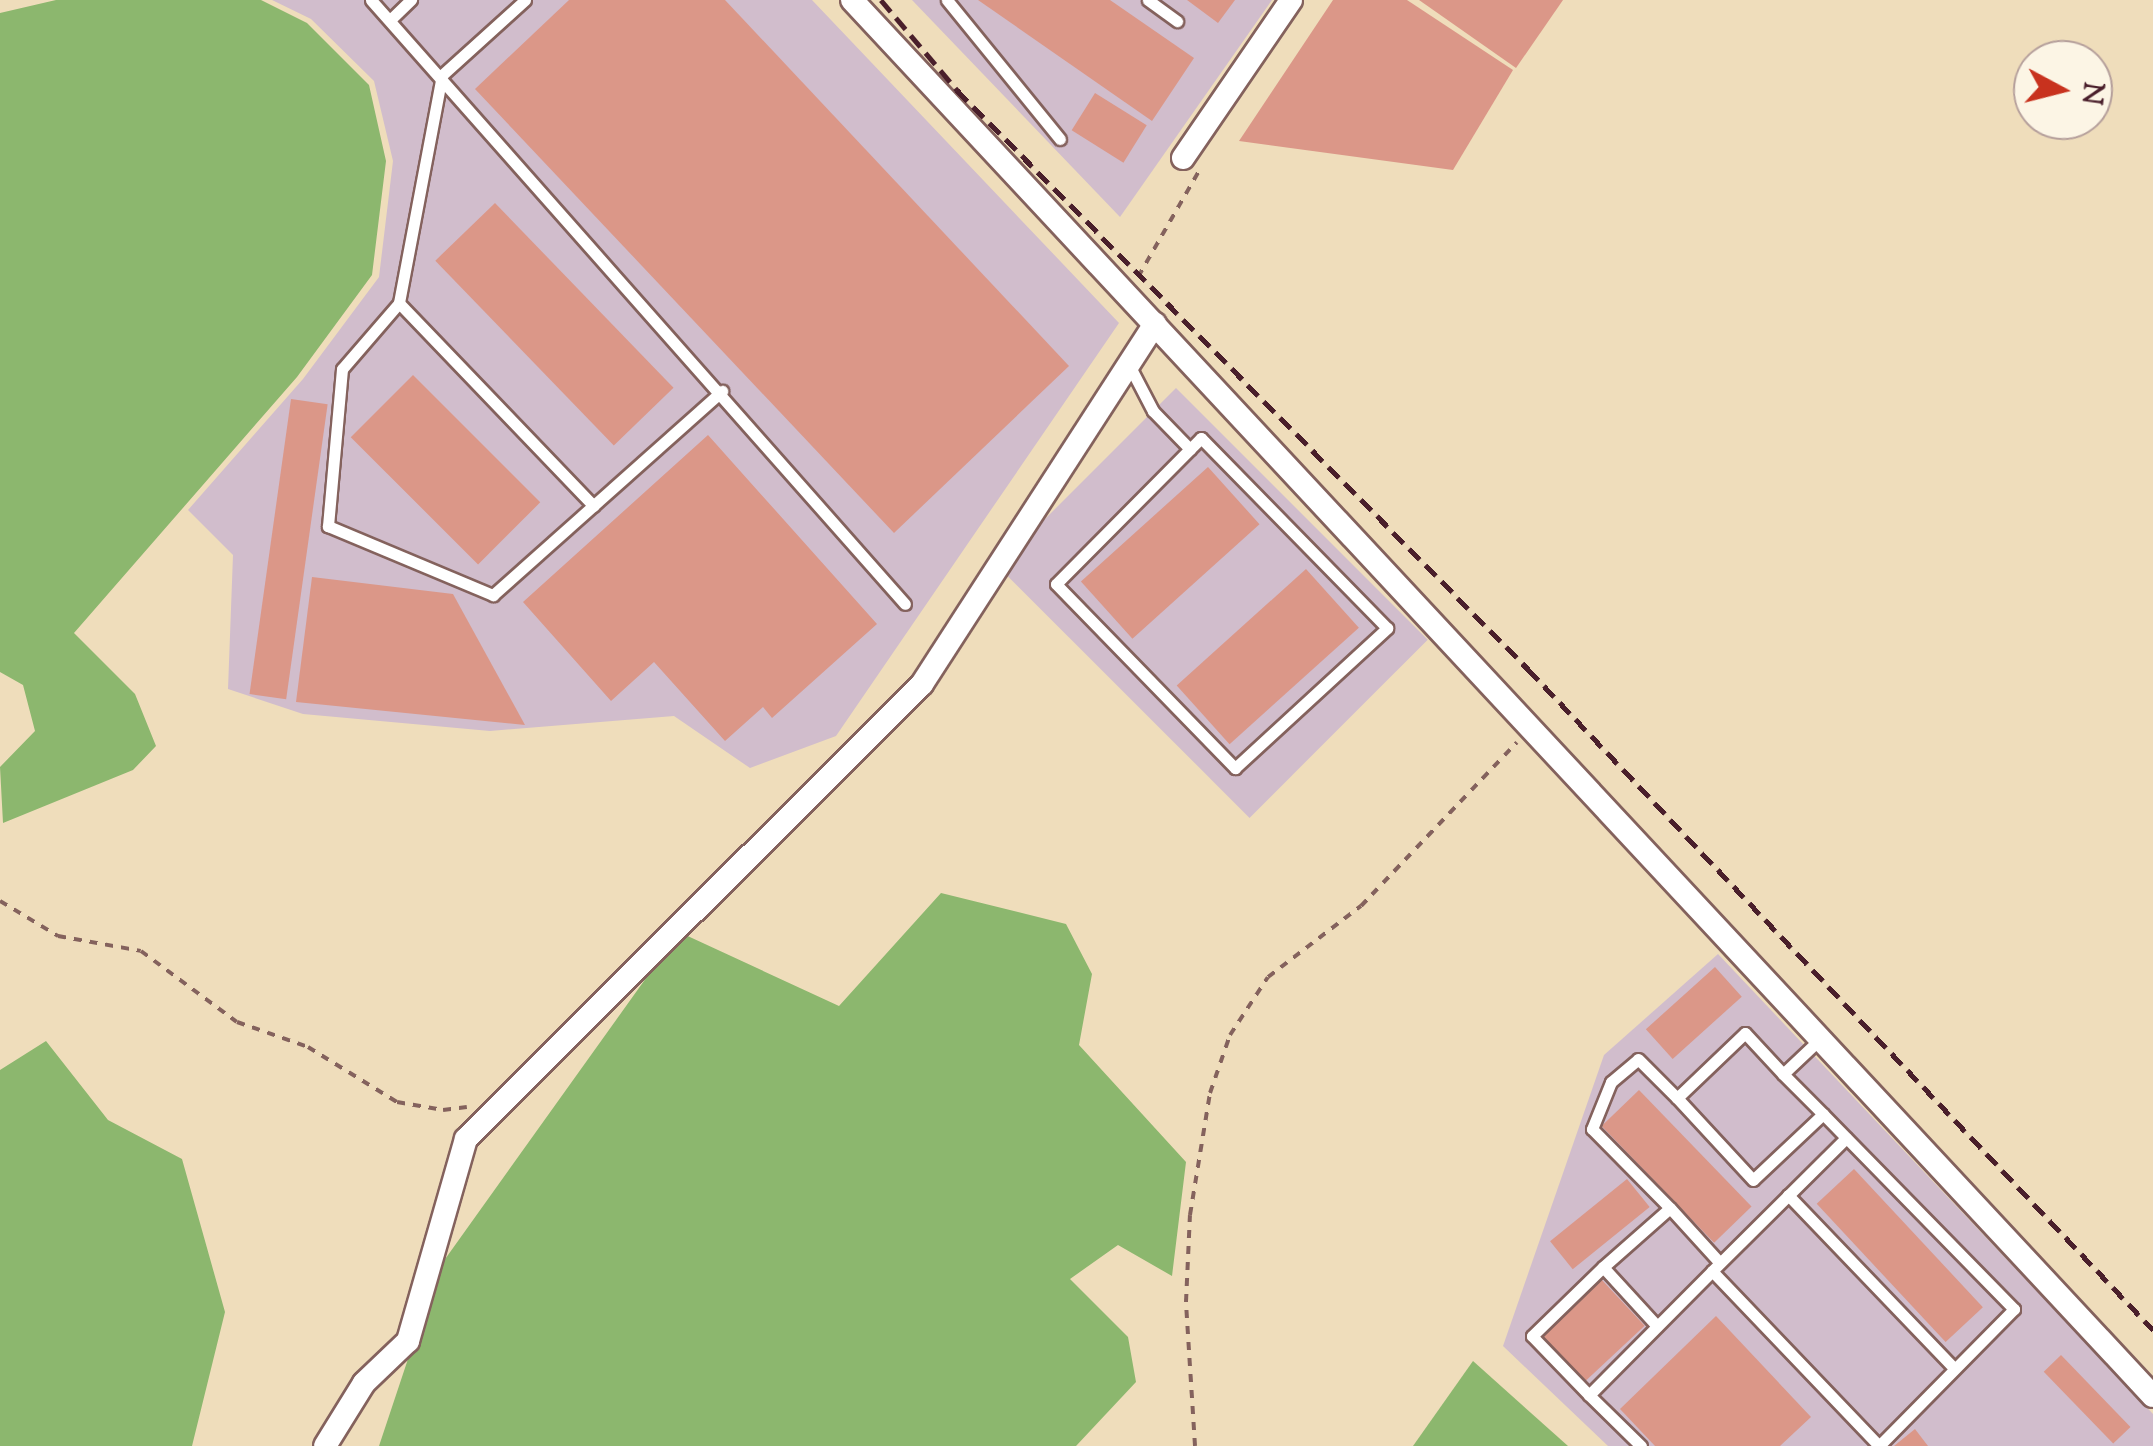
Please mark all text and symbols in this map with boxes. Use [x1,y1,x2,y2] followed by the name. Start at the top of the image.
[2013,40,2113,140] north arrow
[2070,80,2112,107] text: N

